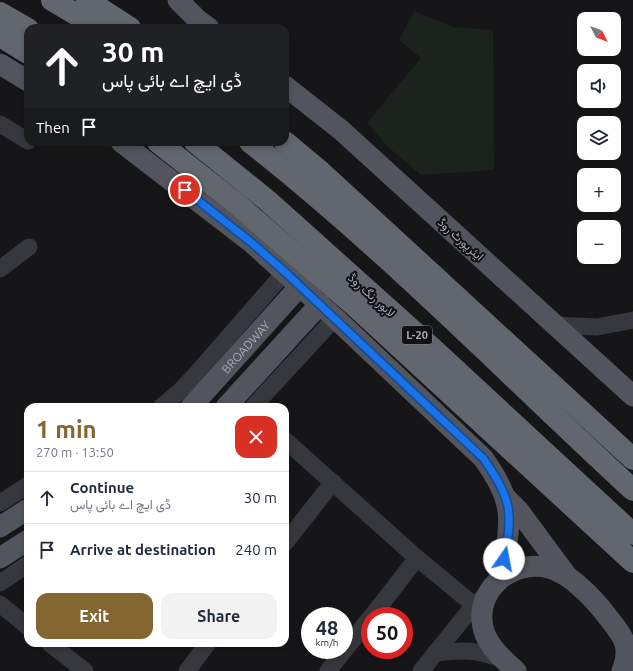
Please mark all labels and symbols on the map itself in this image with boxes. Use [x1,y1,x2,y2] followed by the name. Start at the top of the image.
[577,12,621,56] north arrow
[168,173,202,207] pin
[434,215,486,264] street label: ایئرپورٹ روڈ
[345,271,398,321] street label: لاہور رنگ روڈ
[219,318,272,375] street label: BROADWAY
[402,326,432,344] road number: L-20
[483,538,525,580] position arrow
[361,607,413,659] speed limit sign: 50

